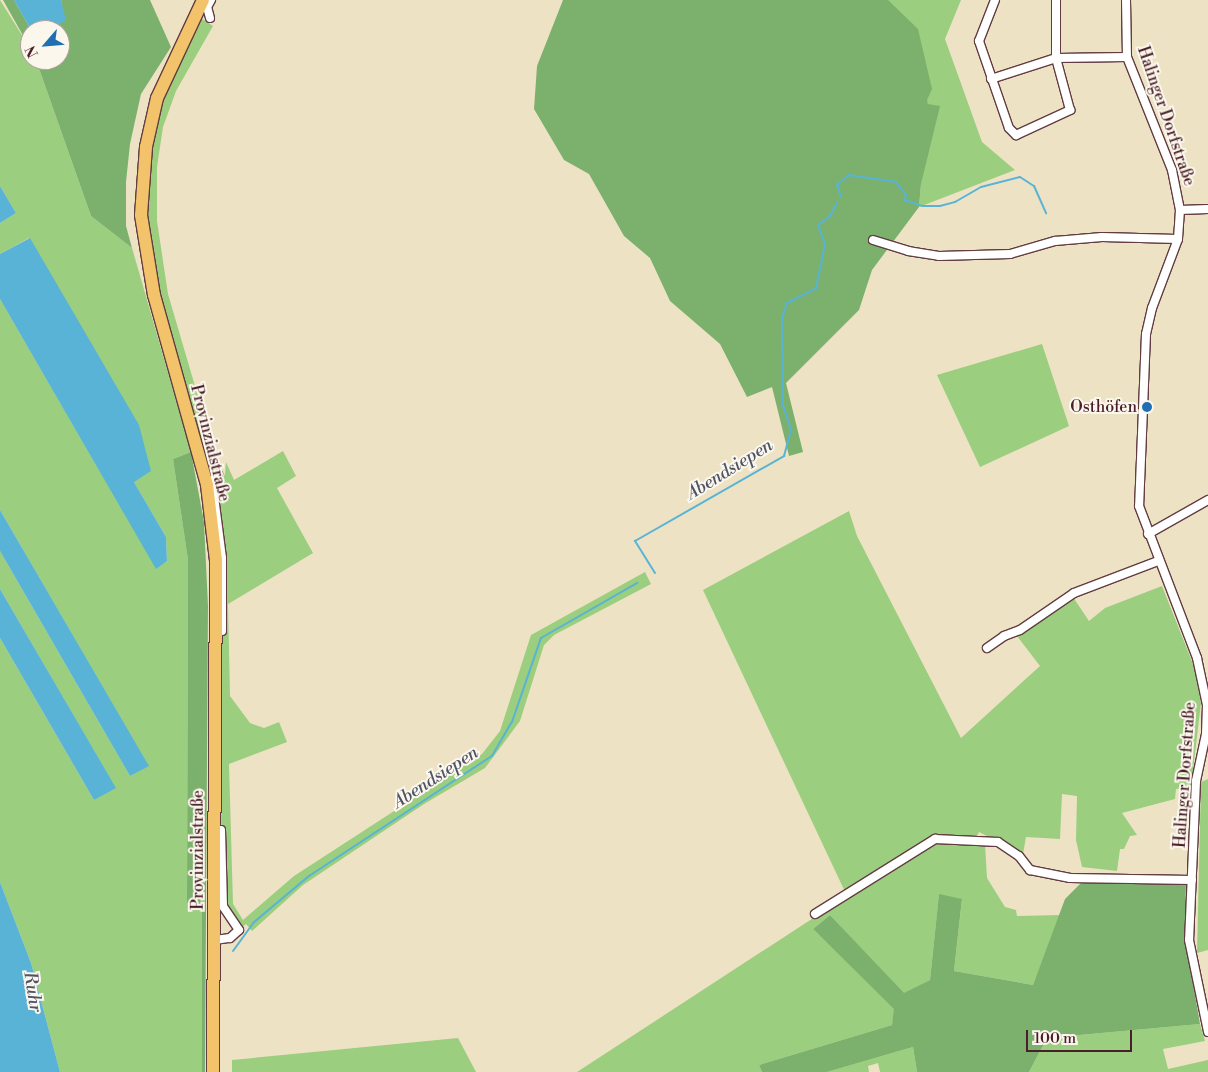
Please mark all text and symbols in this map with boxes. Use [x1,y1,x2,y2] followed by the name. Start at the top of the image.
[20,20,70,70] north arrow
[22,42,43,60] text: N
[1133,44,1199,188] street label: Halinger Dorfstraße
[186,383,234,503] street label: Provinzialstraße
[1070,397,1137,417] place label: Osthöfen
[1141,401,1153,413] marker: Osthöfen
[683,435,777,505] water label: Abendsiepen
[1170,701,1200,849] street label: Halinger Dorfstraße
[389,742,483,814] water label: Abendsiepen
[188,790,208,910] street label: Provinzialstraße
[18,970,46,1014] water label: Ruhr
[1028,1020,1134,1052] scale bar
[1034,1029,1076,1048] text: 100 m

